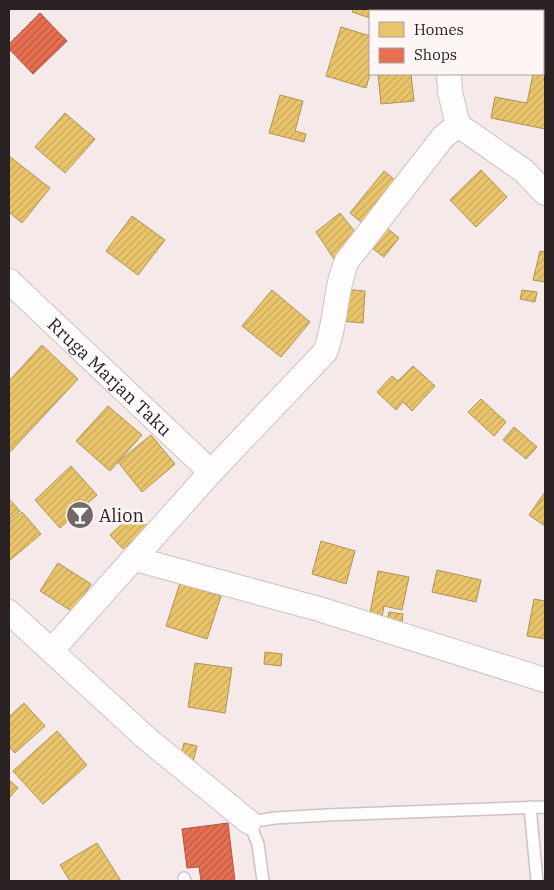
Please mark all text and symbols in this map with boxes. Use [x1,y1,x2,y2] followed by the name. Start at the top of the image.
[369,10,544,75] legend
[414,20,464,39] text: Homes
[414,45,457,64] text: Shops
[43,312,177,441] street label: Rruga Marjan Taku
[65,500,95,530] bar icon: Alion
[99,504,144,527] place label: Alion

